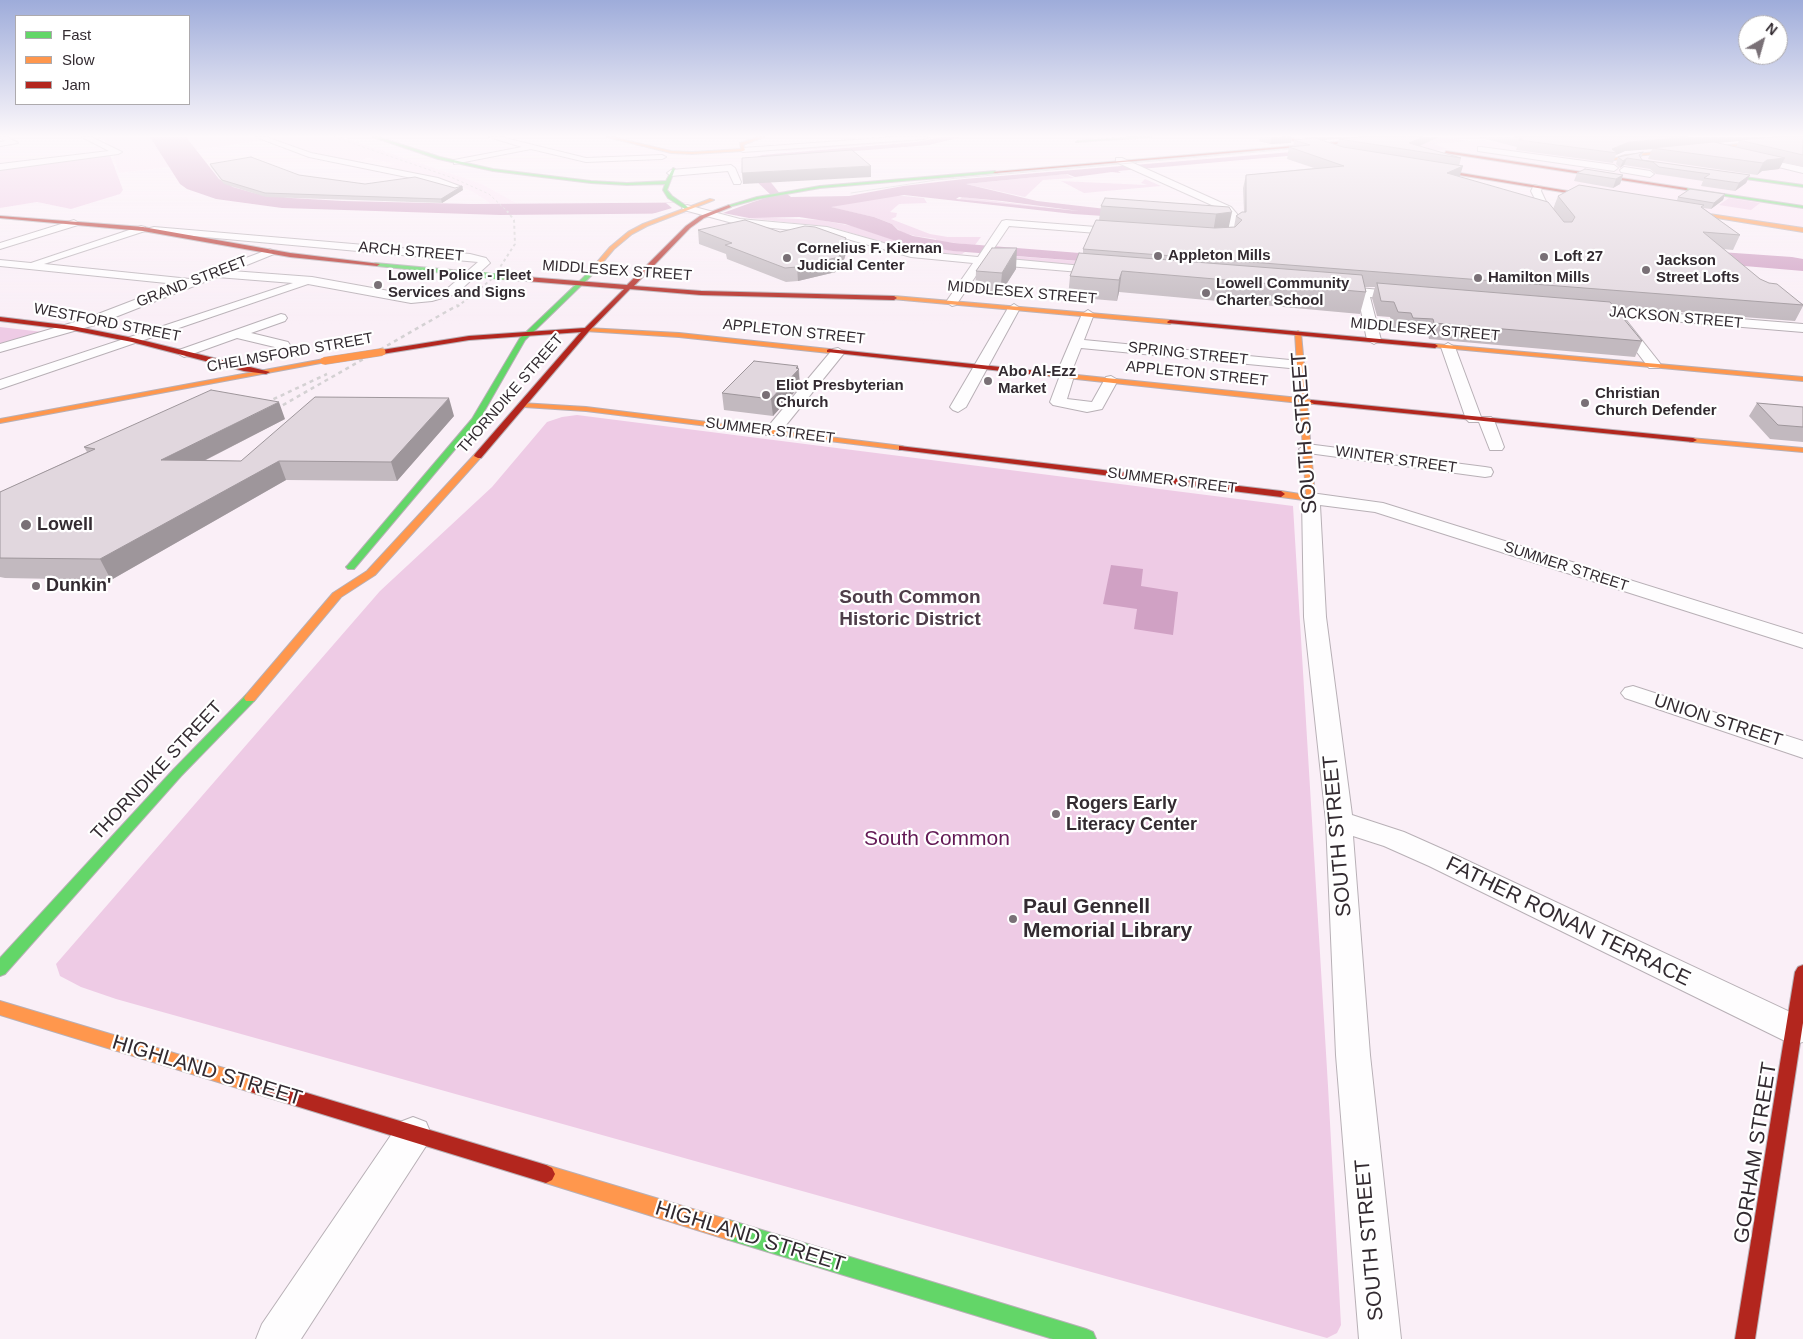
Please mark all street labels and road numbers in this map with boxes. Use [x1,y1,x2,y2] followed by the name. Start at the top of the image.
[357,238,465,266] street label: ARCH STREET
[134,253,250,311] street label: GRAND STREET
[542,257,692,285] street label: MIDDLESEX STREET
[946,277,1098,309] street label: MIDDLESEX STREET
[32,300,182,346] street label: WESTFORD STREET
[1608,303,1744,333] street label: JACKSON STREET
[1349,314,1501,346] street label: MIDDLESEX STREET
[722,316,866,348] street label: APPLETON STREET
[206,330,374,376] street label: CHELMSFORD STREET
[454,331,568,457] street label: THORNDIKE STREET
[1127,339,1249,369] street label: SPRING STREET
[1287,351,1323,515] street label: SOUTH STREET
[1125,358,1269,390] street label: APPLETON STREET
[704,414,836,448] street label: SUMMER STREET
[1334,443,1458,477] street label: WINTER STREET
[1106,464,1238,498] street label: SUMMER STREET
[1501,538,1631,596] street label: SUMMER STREET
[1651,690,1785,752] street label: UNION STREET
[87,697,227,845] street label: THORNDIKE STREET
[1318,754,1358,918] street label: SOUTH STREET
[1442,852,1694,992] street label: FATHER RONAN TERRACE
[109,1030,305,1112] street label: HIGHLAND STREET
[1729,1061,1783,1245] street label: GORHAM STREET
[1350,1158,1390,1322] street label: SOUTH STREET
[652,1196,848,1278] street label: HIGHLAND STREET

